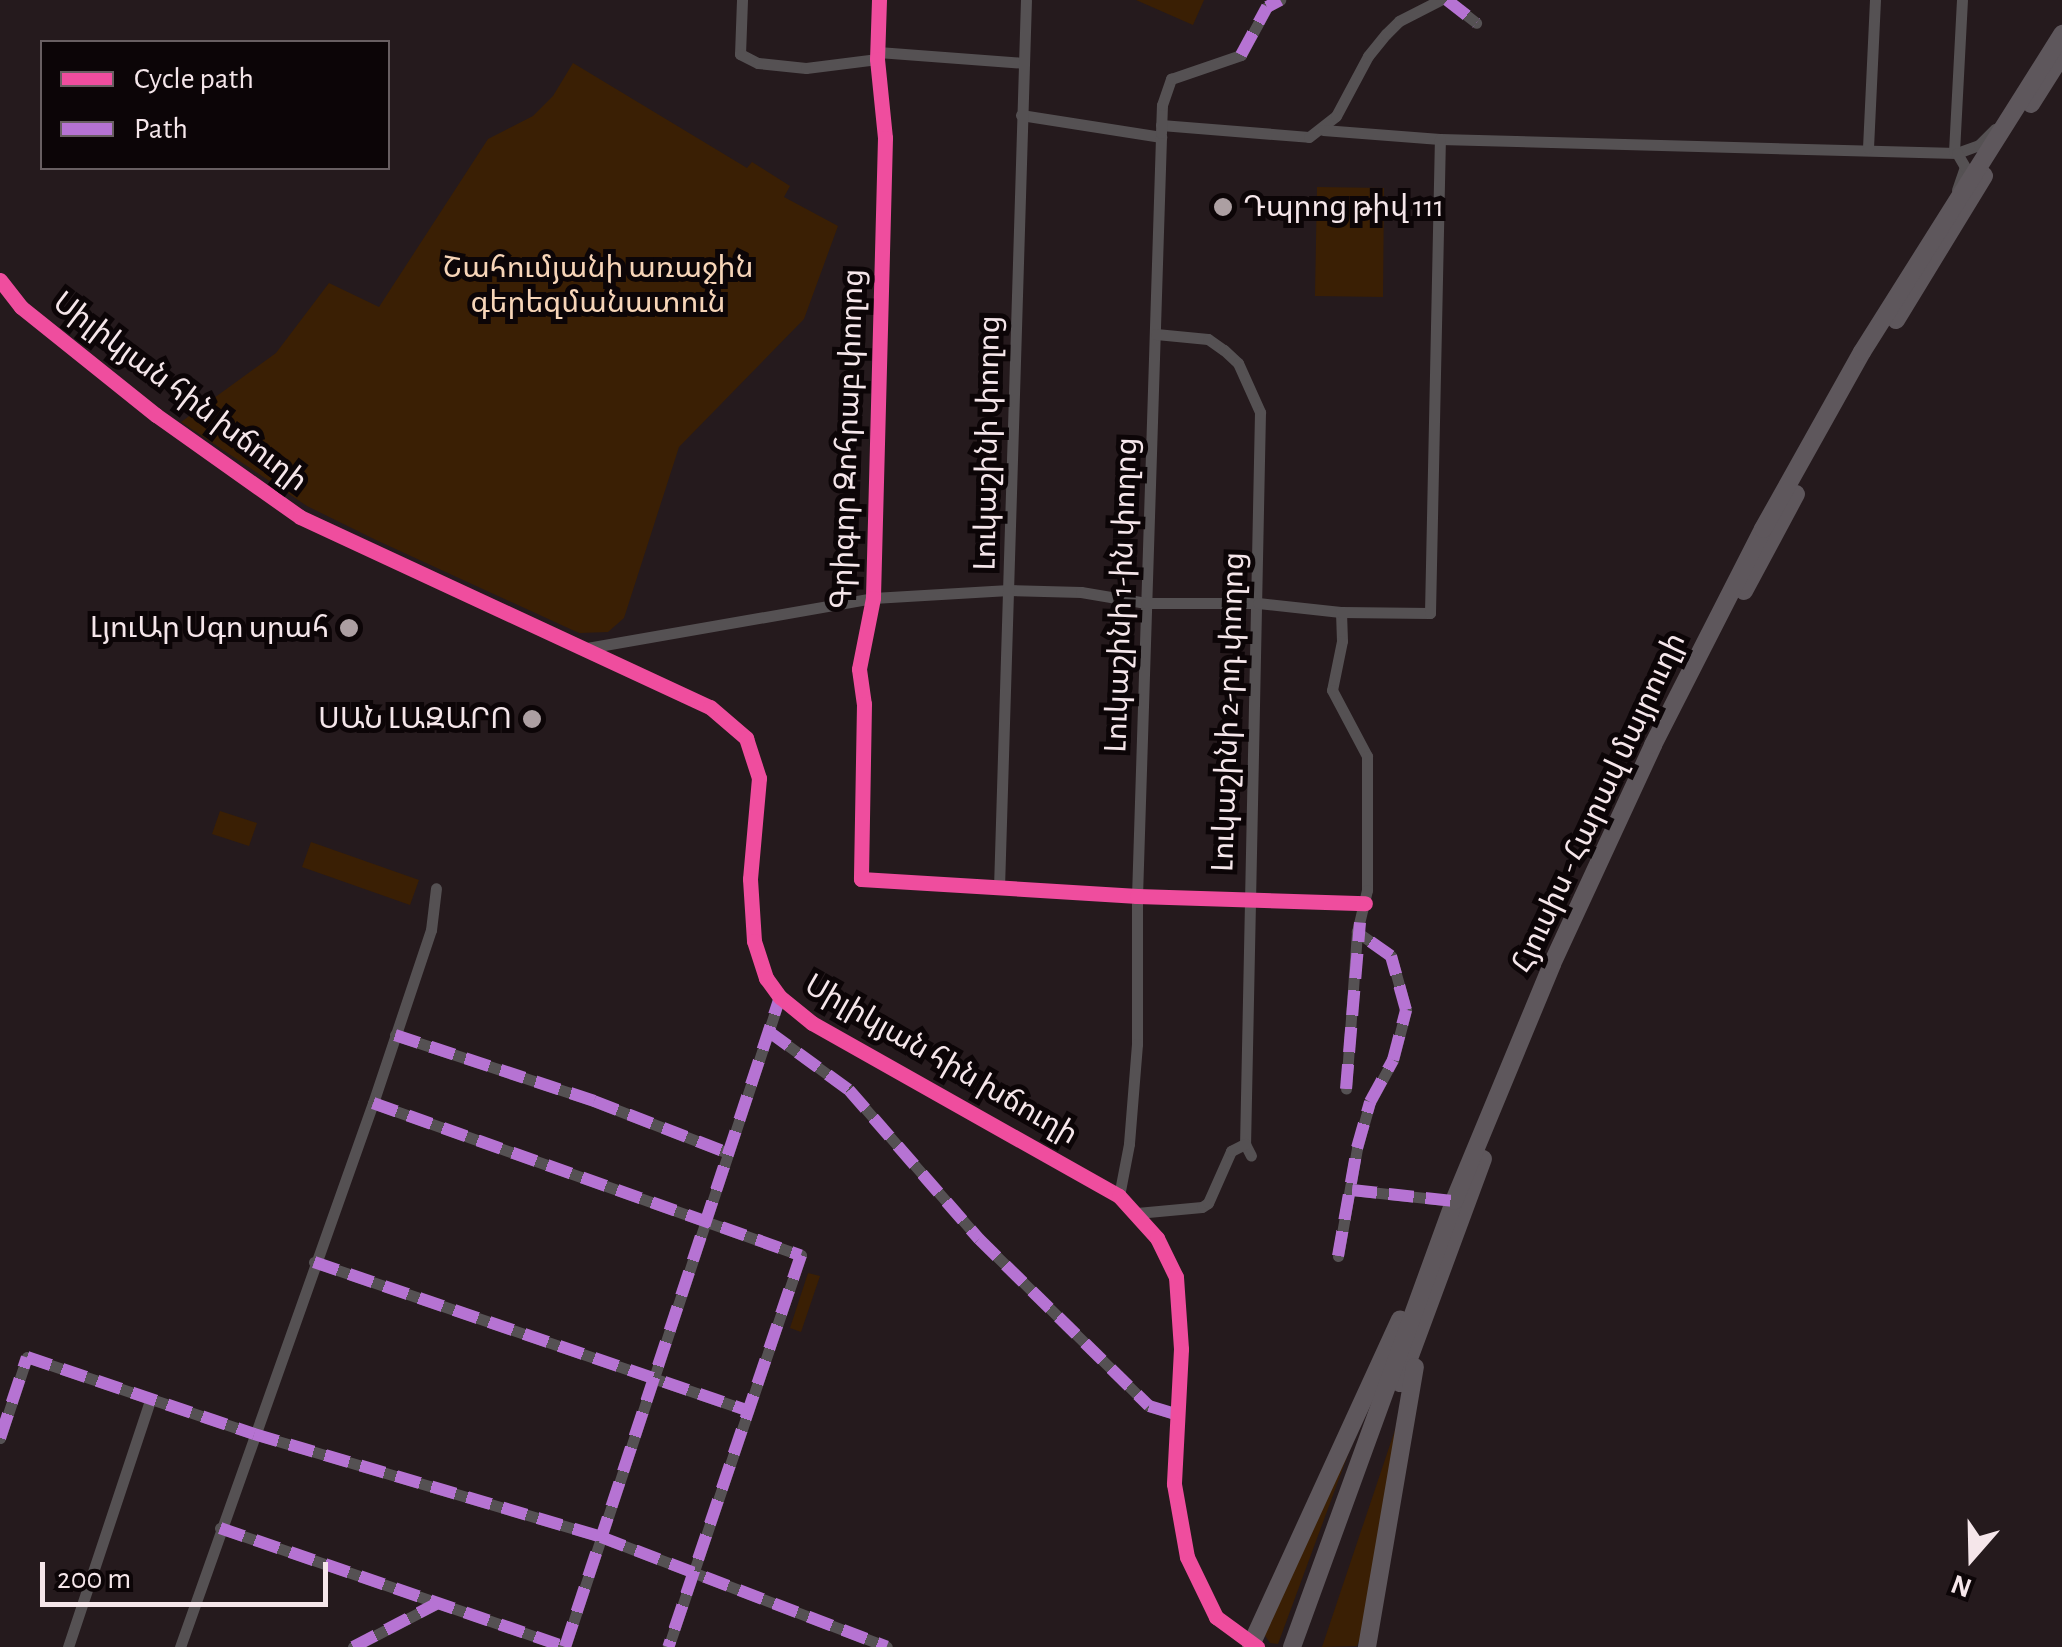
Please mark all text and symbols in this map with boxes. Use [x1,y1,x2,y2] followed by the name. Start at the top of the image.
[40,40,390,170] legend
[134,64,254,94] text: Cycle path
[134,114,188,144] text: Path
[1243,189,1444,225] place label: Դպրոց թիվ 111
[1212,196,1234,218] marker: Դպրոց թիվ 111
[443,250,753,320] park label: Շահումյանի առաջին գերեզմանատուն
[824,268,872,610] street label: Գրիգոր Զոհրաբ փողոց
[46,285,314,499] street label: Սիլիկյան հին խճուղի
[968,315,1008,571] street label: Լուկաշինի փողոց
[1099,437,1145,753] street label: Լուկաշինի 1-ին փողոց
[1205,551,1253,873] street label: Լուկաշինի 2-րդ փողոց
[90,610,329,646] place label: ԼյուԱր Սգո սրահ
[338,617,360,639] marker: ԼյուԱր Սգո սրահ
[1504,627,1694,979] street label: Հյուսիս - Հարավ մայրուղի
[318,701,512,737] place label: ՍԱՆ ԼԱԶԱՐՈ
[521,708,543,730] marker: ՍԱՆ ԼԱԶԱՐՈ
[798,967,1084,1153] street label: Սիլիկյան հին խճուղի
[1922,1507,2022,1607] north arrow
[45,1542,332,1604] scale bar
[57,1564,131,1594] text: 200 m
[1948,1569,1976,1602] text: N

